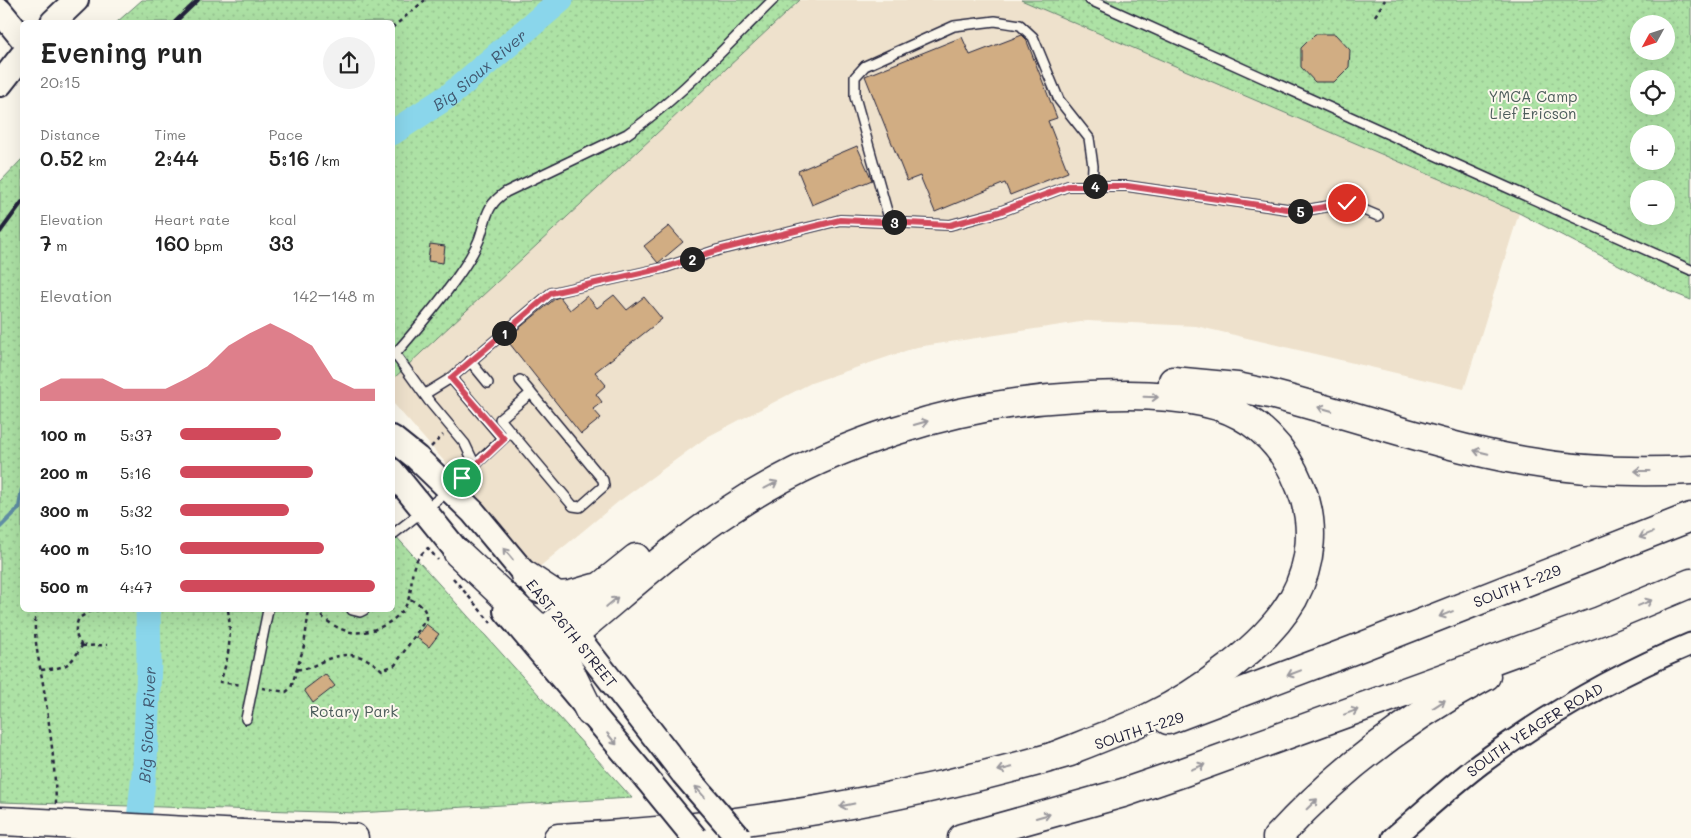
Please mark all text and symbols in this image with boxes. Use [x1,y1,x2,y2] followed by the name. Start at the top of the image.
[1630,15,1675,60] north arrow
[1630,15,1675,225] map controls
[428,24,530,114] water label: Big Sioux River
[40,34,203,70] text: Evening run
[323,37,375,89] button: share
[1630,70,1675,115] button: locate
[40,71,80,92] text: 20:15
[1489,86,1577,123] park label: YMCA Camp Lief Ericson
[40,125,100,144] text: Distance
[154,125,186,144] text: Time
[269,125,303,144] text: Pace
[1630,125,1675,170] button: +
[40,144,84,171] text: 0.52
[154,144,199,171] text: 2:44
[269,144,310,171] text: 5:16
[84,151,107,170] text: km
[310,151,340,170] text: /km
[1082,174,1108,198] pin: 4
[1091,177,1100,196] text: 4
[1630,180,1675,225] button: −
[1326,182,1368,224] pin
[1333,189,1361,217] icon: check
[1288,198,1312,224] pin: 5
[1296,202,1305,221] text: 5
[40,210,103,229] text: Elevation
[154,210,230,229] text: Heart rate
[269,210,297,229] text: kcal
[882,210,906,234] pin: 3
[890,213,899,232] text: 3
[40,229,52,256] text: 7
[154,229,190,256] text: 160
[269,229,294,256] text: 33
[52,236,67,255] text: m
[190,236,223,255] text: bpm
[680,246,704,272] pin: 2
[689,250,696,269] text: 2
[40,285,112,306] text: Elevation
[292,285,375,306] text: 142–148 m
[492,320,516,346] pin: 1
[501,324,508,343] text: 1
[1142,392,1159,402] one-way arrow
[1317,403,1333,413] one-way arrow
[913,418,929,428] one-way arrow
[40,424,86,445] text: 100 m
[120,424,153,445] text: 5:37
[1474,447,1490,456] one-way arrow
[441,457,483,499] pin
[40,462,88,483] text: 200 m
[120,462,151,483] text: 5:16
[448,464,476,492] icon: arrive
[1635,466,1651,476] one-way arrow
[764,480,779,490] one-way arrow
[40,500,89,521] text: 300 m
[120,500,153,521] text: 5:32
[1639,531,1654,540] one-way arrow
[40,538,89,559] text: 400 m
[120,538,151,559] text: 5:10
[503,548,514,561] one-way arrow
[1470,559,1564,612] street label: SOUTH I-229
[522,575,622,691] street label: EAST 26TH STREET
[40,576,88,597] text: 500 m
[120,576,153,597] text: 4:47
[606,596,619,607] one-way arrow
[1638,597,1653,606] one-way arrow
[1439,610,1454,619] one-way arrow
[133,666,159,784] water label: Big Sioux River
[1287,669,1303,678] one-way arrow
[1462,678,1607,781] street label: SOUTH YEAGER ROAD
[1432,699,1446,709] one-way arrow
[310,701,398,721] park label: Rotary Park
[1092,706,1186,754] street label: SOUTH I-229
[1342,707,1358,716] one-way arrow
[607,732,618,745] one-way arrow
[1189,762,1205,771] one-way arrow
[998,765,1014,774] one-way arrow
[695,786,706,799] one-way arrow
[1305,798,1318,810] one-way arrow
[839,801,855,811] one-way arrow
[1034,811,1050,821] one-way arrow

